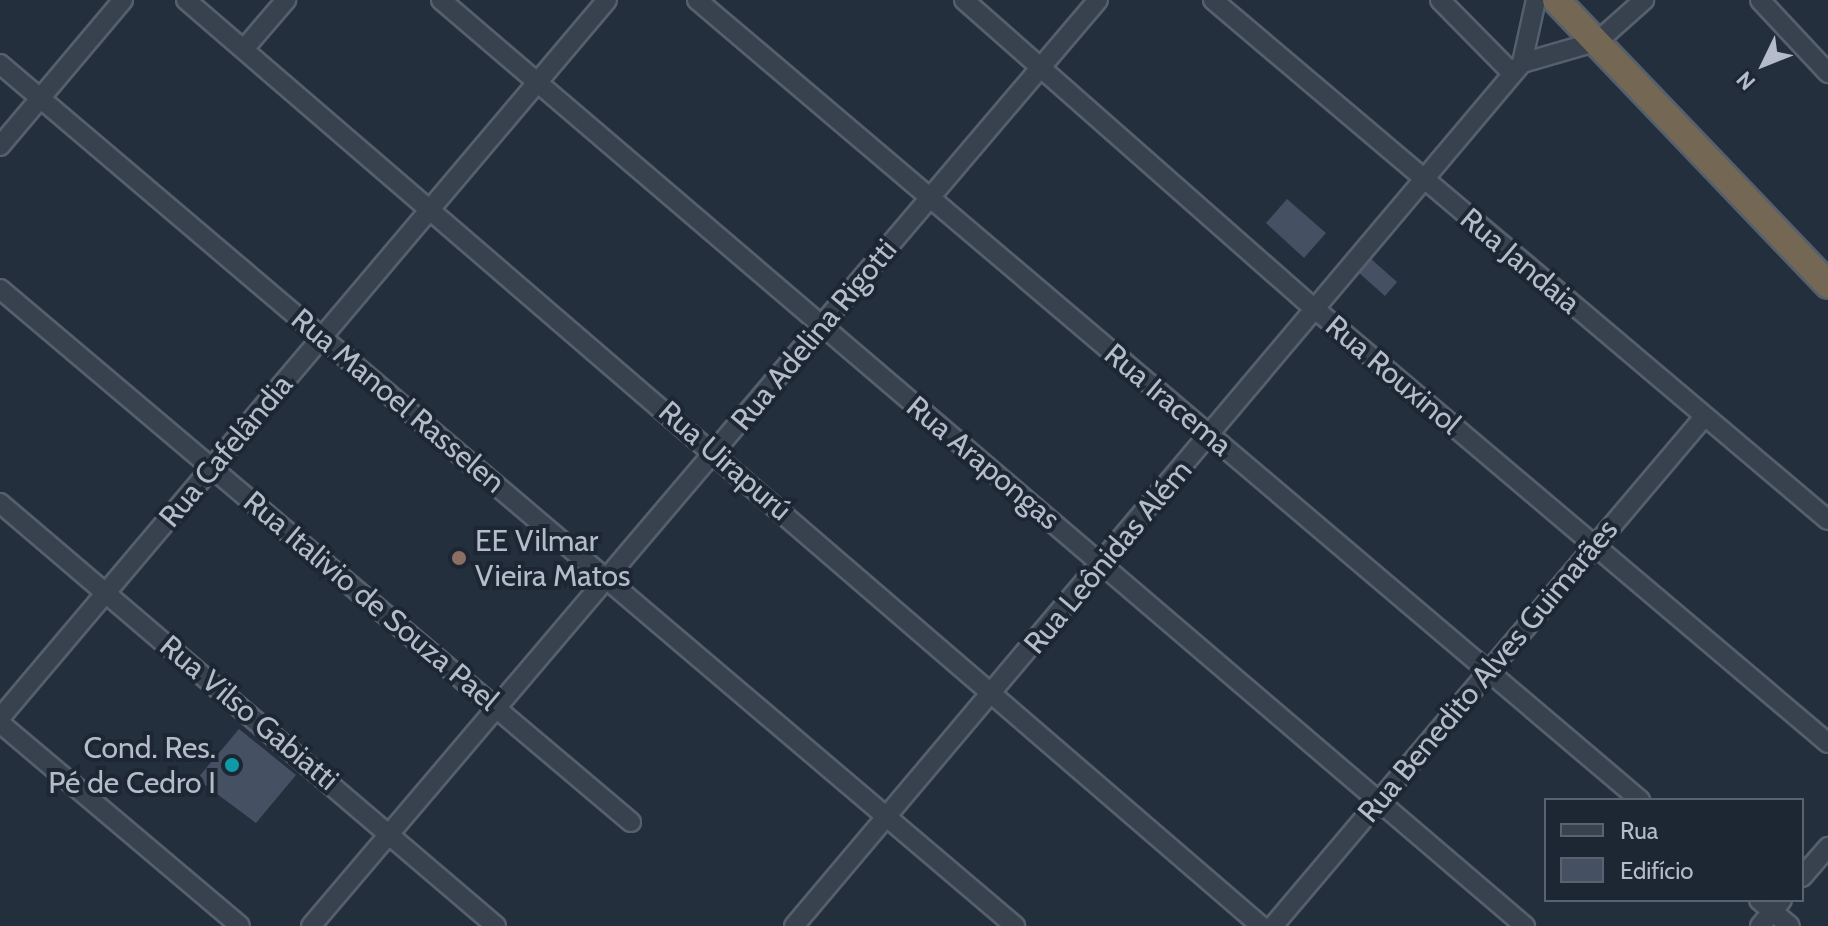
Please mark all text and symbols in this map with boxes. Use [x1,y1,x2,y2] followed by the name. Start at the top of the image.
[1724,24,1804,104] north arrow
[1731,66,1761,96] text: N
[1453,201,1587,321] street label: Rua Jandaia
[724,232,904,438] street label: Rua Adelina Rigotti
[284,301,512,501] street label: Rua Manoel Rasselen
[1318,308,1468,442] street label: Rua Rouxinol
[1097,336,1239,464] street label: Rua Iracema
[152,367,300,535] street label: Rua Cafelândia
[899,389,1067,537] street label: Rua Arapongas
[651,394,799,528] street label: Rua Uirapurú
[1017,453,1199,661] street label: Rua Leônidas Além
[236,484,506,718] street label: Rua Italivio de Souza Pael
[1351,512,1625,830] street label: Rua Benedito Alves Guimarães
[475,523,630,594] place label: EE Vilmar Vieira Matos
[450,549,468,567] marker: EE Vilmar Vieira Matos
[153,628,345,798] street label: Rua Vilso Gabiatti
[48,730,216,800] place label: Cond. Res. Pé de Cedro I
[223,756,241,774] marker: Cond. Res. Pé de Cedro I
[1544,798,1804,902] legend
[1620,816,1658,845] text: Rua
[1620,856,1694,885] text: Edifício

